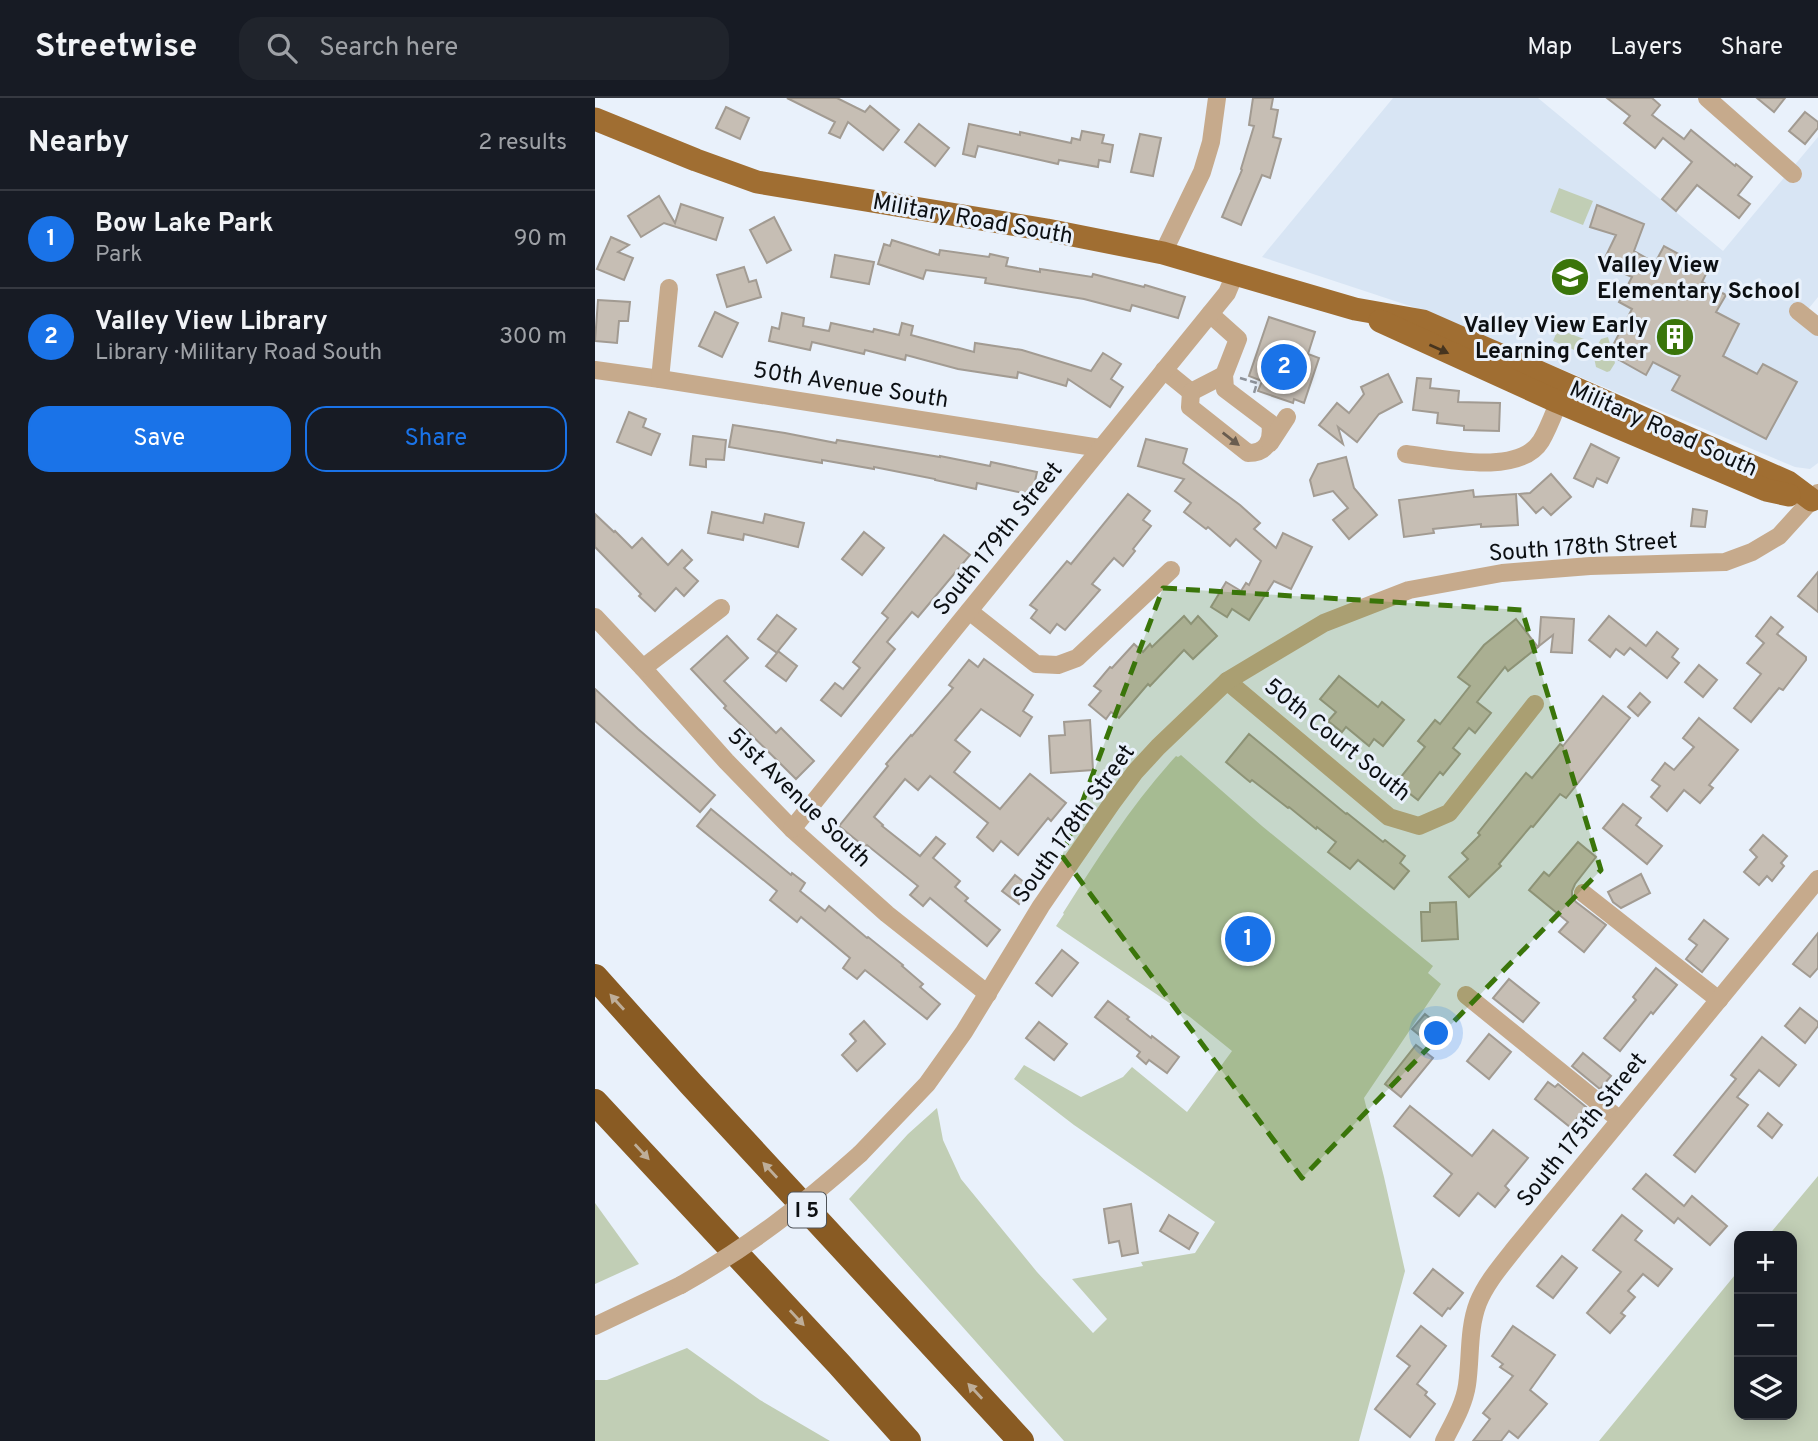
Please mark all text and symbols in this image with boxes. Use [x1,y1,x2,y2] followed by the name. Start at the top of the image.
[239,17,729,80] search box
[35,27,197,69] text: Streetwise
[263,29,301,67] icon: search
[319,32,458,65] text: Search here
[1527,33,1572,63] text: Map
[1610,33,1682,63] text: Layers
[1720,33,1783,63] text: Share
[28,125,129,162] text: Nearby
[478,129,567,158] text: 2 results
[870,189,1075,252] street label: Military Road South
[95,208,274,241] text: Bow Lake Park
[46,225,56,254] text: 1
[514,225,567,254] text: 90 m
[95,241,142,270] text: Park
[1597,252,1801,307] place label: Valley View Elementary School
[1549,256,1591,298] school or university icon: Valley View Elementary School
[95,306,328,339] text: Valley View Library
[1463,312,1648,367] place label: Valley View Early Learning Center
[1654,316,1696,358] building icon: Valley View Early Learning Center
[44,323,58,352] text: 2
[499,323,567,352] text: 300 m
[95,339,382,368] text: Library · Military Road South
[1261,341,1307,393] pin: 2
[1428,344,1449,355] one-way arrow
[751,357,950,416] street label: 50th Avenue South
[1564,376,1762,485] street label: Military Road South
[28,406,291,472] button: Save
[305,406,567,472] button: Share
[1222,432,1240,447] one-way arrow
[928,457,1070,622] street label: South 179th Street
[1488,527,1679,570] street label: South 178th Street
[1257,673,1416,809] street label: 50th Court South
[720,723,876,875] street label: 51st Avenue South
[1008,739,1142,909] street label: South 178th Street
[1225,913,1271,965] pin: 1
[609,993,625,1011] one-way arrow
[1419,1016,1453,1050] your location
[1512,1047,1654,1214] street label: South 175th Street
[633,1143,650,1160] one-way arrow
[762,1161,778,1179] one-way arrow
[788,1192,826,1228] road number: I 5
[1734,1231,1797,1420] map controls
[1734,1231,1797,1294] button: +
[1734,1294,1797,1357] button: −
[788,1309,804,1326] one-way arrow
[1734,1357,1797,1420] button: layers
[967,1383,983,1400] one-way arrow

